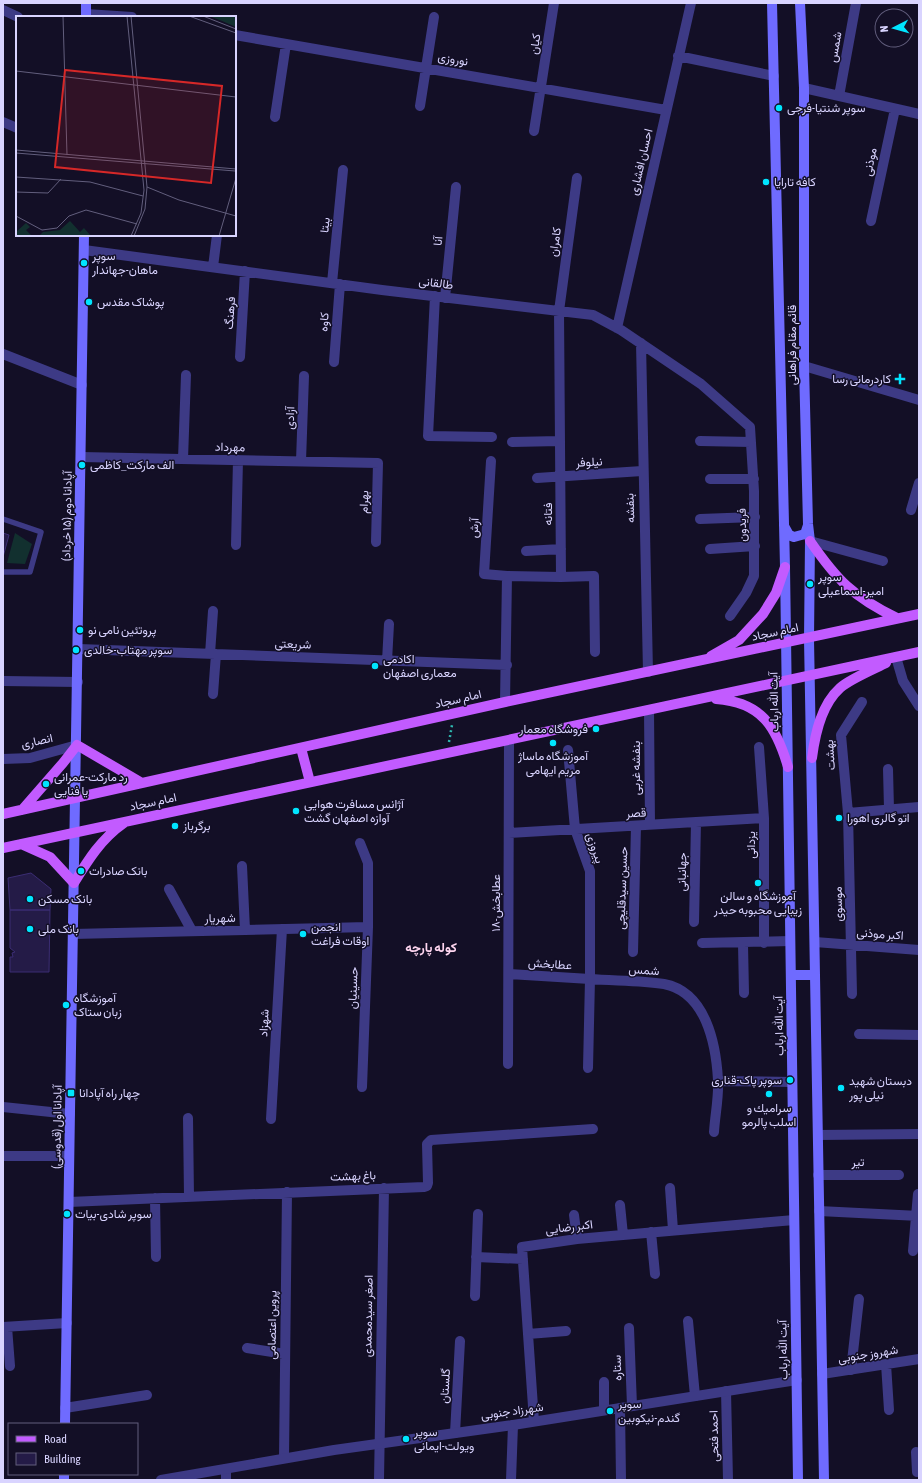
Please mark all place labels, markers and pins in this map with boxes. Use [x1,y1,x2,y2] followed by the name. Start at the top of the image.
[787,101,866,116] place label: سوپر شنتیا-فرجی
[774,103,784,113] marker: سوپر شنتیا-فرجی
[774,175,816,190] place label: کافه تارایا
[761,177,771,187] marker: کافه تارایا
[91,249,158,278] place label: سوپر ماهان-جهاندار
[79,258,89,268] marker: سوپر ماهان-جهاندار
[97,295,164,310] place label: پوشاک مقدس
[84,297,94,307] marker: پوشاک مقدس
[832,372,891,387] place label: کاردرمانی رسا
[894,373,906,385] marker: کاردرمانی رسا
[90,458,174,473] place label: الف مارکت_کاظمی
[77,460,87,470] marker: الف مارکت_کاظمی
[817,570,884,599] place label: سوپر امیر-اسماعیلی
[805,579,815,589] marker: سوپر امیر-اسماعیلی
[88,623,156,638] place label: پروتئین نامی نو
[75,625,85,635] marker: پروتئین نامی نو
[84,643,172,658] place label: سوپر مهتاب-خالدی
[71,645,81,655] marker: سوپر مهتاب-خالدی
[383,652,457,681] place label: اکادمی معماری اصفهان
[370,661,380,671] marker: اکادمی معماری اصفهان
[518,722,588,737] place label: فروشگاه معمار
[591,724,601,734] marker: فروشگاه معمار
[548,738,558,748] marker: آموزشگاه ماساژ مریم ایهامی
[517,749,589,778] place label: آموزشگاه ماساژ مریم ایهامی
[54,770,128,799] place label: رد مارکت-عمرانی یا فنایی
[41,779,51,789] marker: رد مارکت-عمرانی یا فنایی
[304,797,405,826] place label: آژانس مسافرت هوایی آوازه اصفهان گشت
[291,806,301,816] marker: آژانس مسافرت هوایی آوازه اصفهان گشت
[847,811,910,826] place label: اتو گالری اهورا
[834,813,844,823] marker: اتو گالری اهورا
[182,819,211,834] place label: برگرباز
[170,821,180,831] marker: برگرباز
[89,864,148,879] place label: بانک صادرات
[76,866,86,876] marker: بانک صادرات
[753,878,763,888] marker: آموزشگاه و سالن زیبایی محبوبه حیدر
[713,889,802,918] place label: آموزشگاه و سالن زیبایی محبوبه حیدر
[38,892,92,907] place label: بانک مسکن
[25,894,35,904] marker: بانک مسکن
[311,920,369,949] place label: انجمن اوقات فراغت
[38,922,79,937] place label: بانک ملی
[25,924,35,934] marker: بانک ملی
[298,929,308,939] marker: انجمن اوقات فراغت
[74,991,122,1020] place label: آموزشگاه زبان ستاک
[61,1000,71,1010] marker: آموزشگاه زبان ستاک
[711,1073,782,1088] place label: سوپر پاک-قناری
[848,1074,912,1103] place label: دبستان شهید نیلی پور
[785,1075,795,1085] marker: سوپر پاک-قناری
[836,1083,846,1093] marker: دبستان شهید نیلی پور
[79,1086,140,1101] place label: چهار راه آپادانا
[66,1088,76,1098] marker: چهار راه آپادانا
[764,1089,774,1099] marker: سراميك و اسلب پالرمو
[742,1101,796,1130] place label: سراميك و اسلب پالرمو
[75,1207,152,1222] place label: سوپر شادی-بیات
[62,1209,72,1219] marker: سوپر شادی-بیات
[617,1397,680,1426] place label: سوپر گندم-نیکوبین
[605,1406,615,1416] marker: سوپر گندم-نیکوبین
[413,1425,474,1454] place label: سوپر ویولت-ایمانی
[401,1434,411,1444] marker: سوپر ویولت-ایمانی

